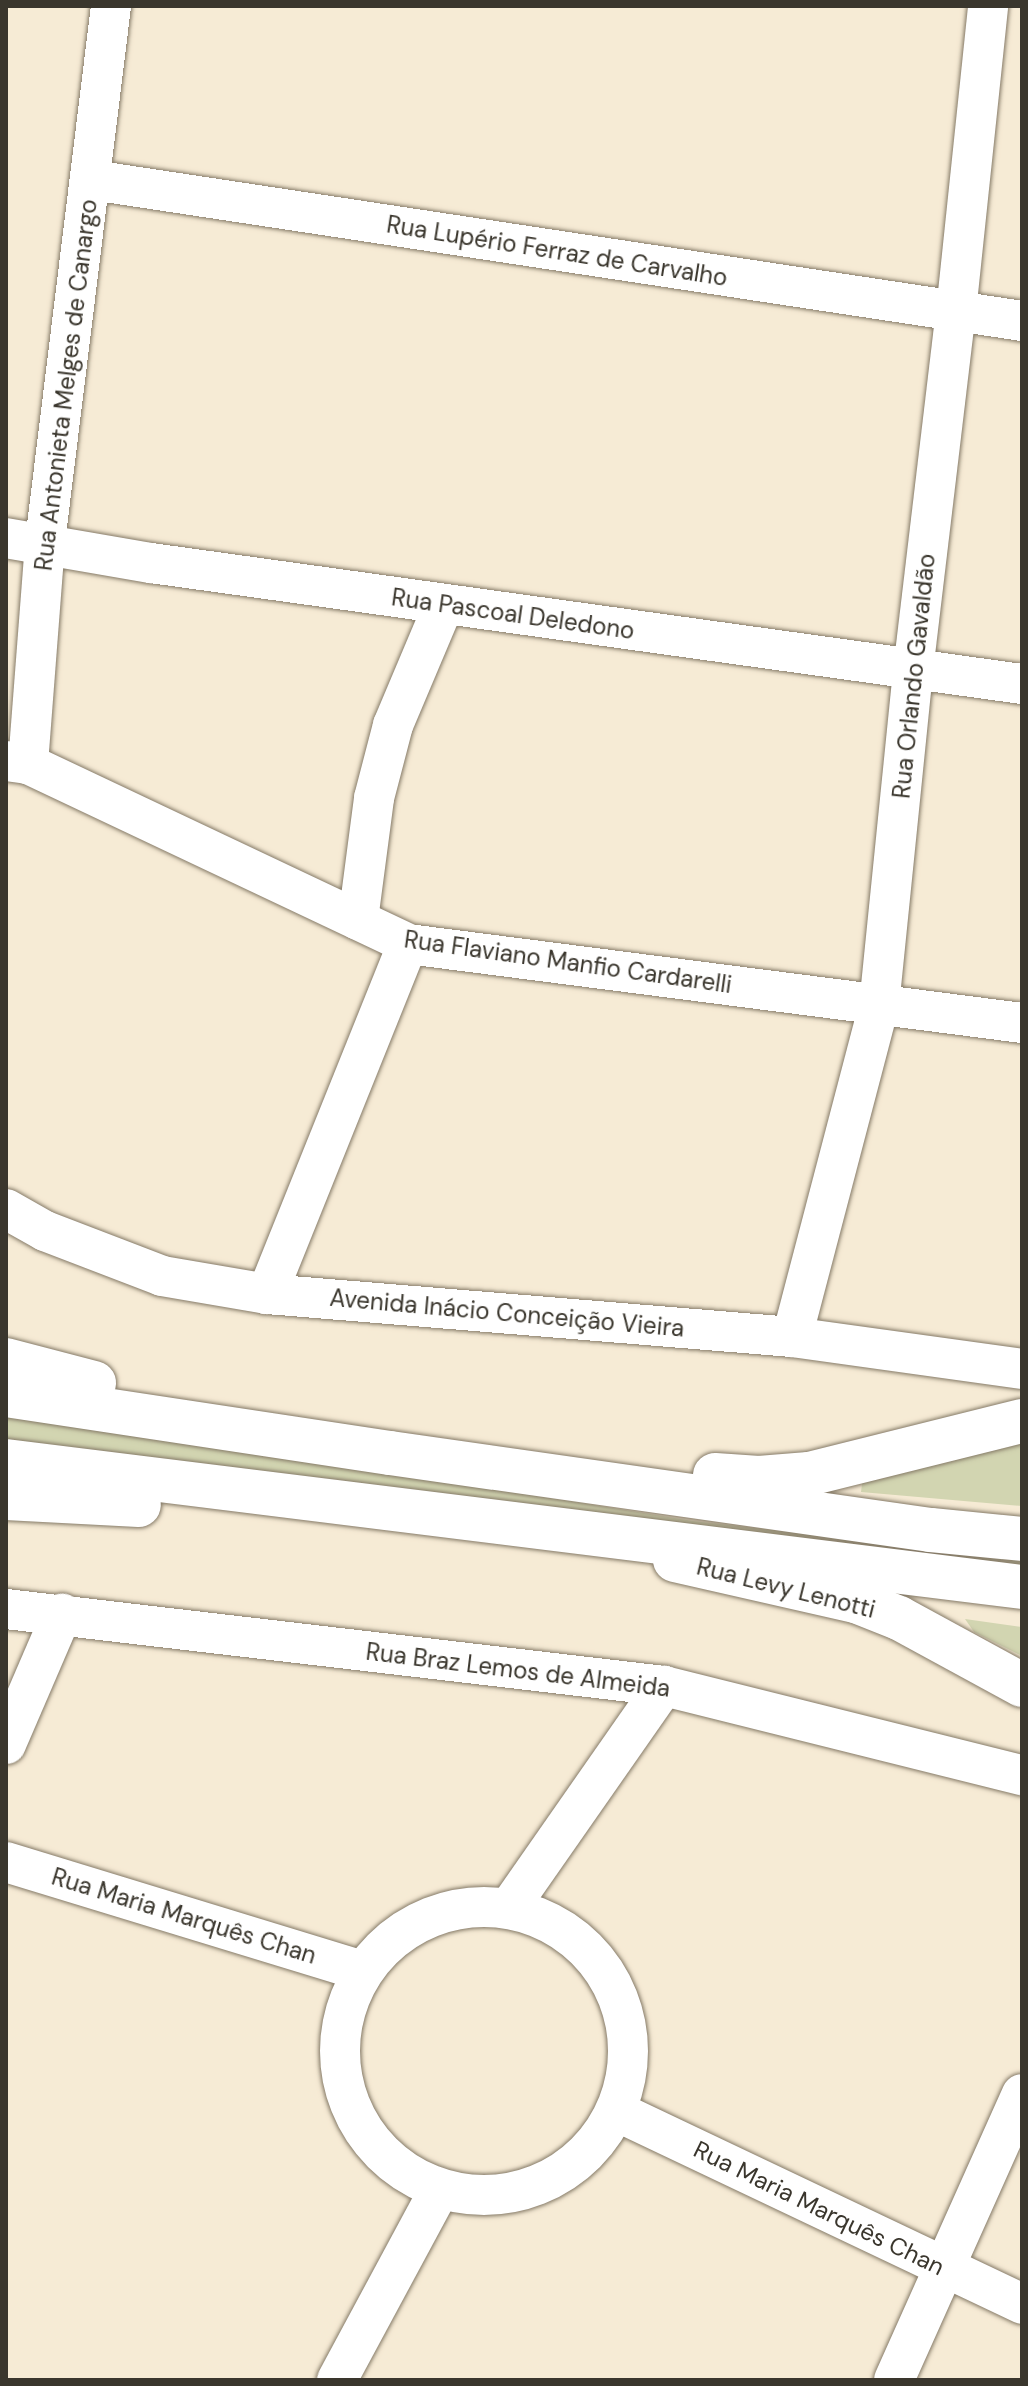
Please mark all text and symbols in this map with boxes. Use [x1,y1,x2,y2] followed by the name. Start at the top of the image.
[29,198,103,572] street label: Rua Antonieta Melges de Canargo
[385,210,729,292] street label: Rua Lupério Ferraz de Carvalho
[887,552,941,800] street label: Rua Orlando Gavaldão
[390,583,636,645] street label: Rua Pascoal Deledono
[402,925,734,999] street label: Rua Flaviano Manfio Cardarelli
[328,1283,686,1343] street label: Avenida Inácio Conceição Vieira
[694,1552,878,1624] street label: Rua Levy Lenotti
[364,1637,672,1703] street label: Rua Braz Lemos de Almeida
[48,1862,320,1970] street label: Rua Maria Marquês Chan
[689,2135,949,2281] street label: Rua Maria Marquês Chan

